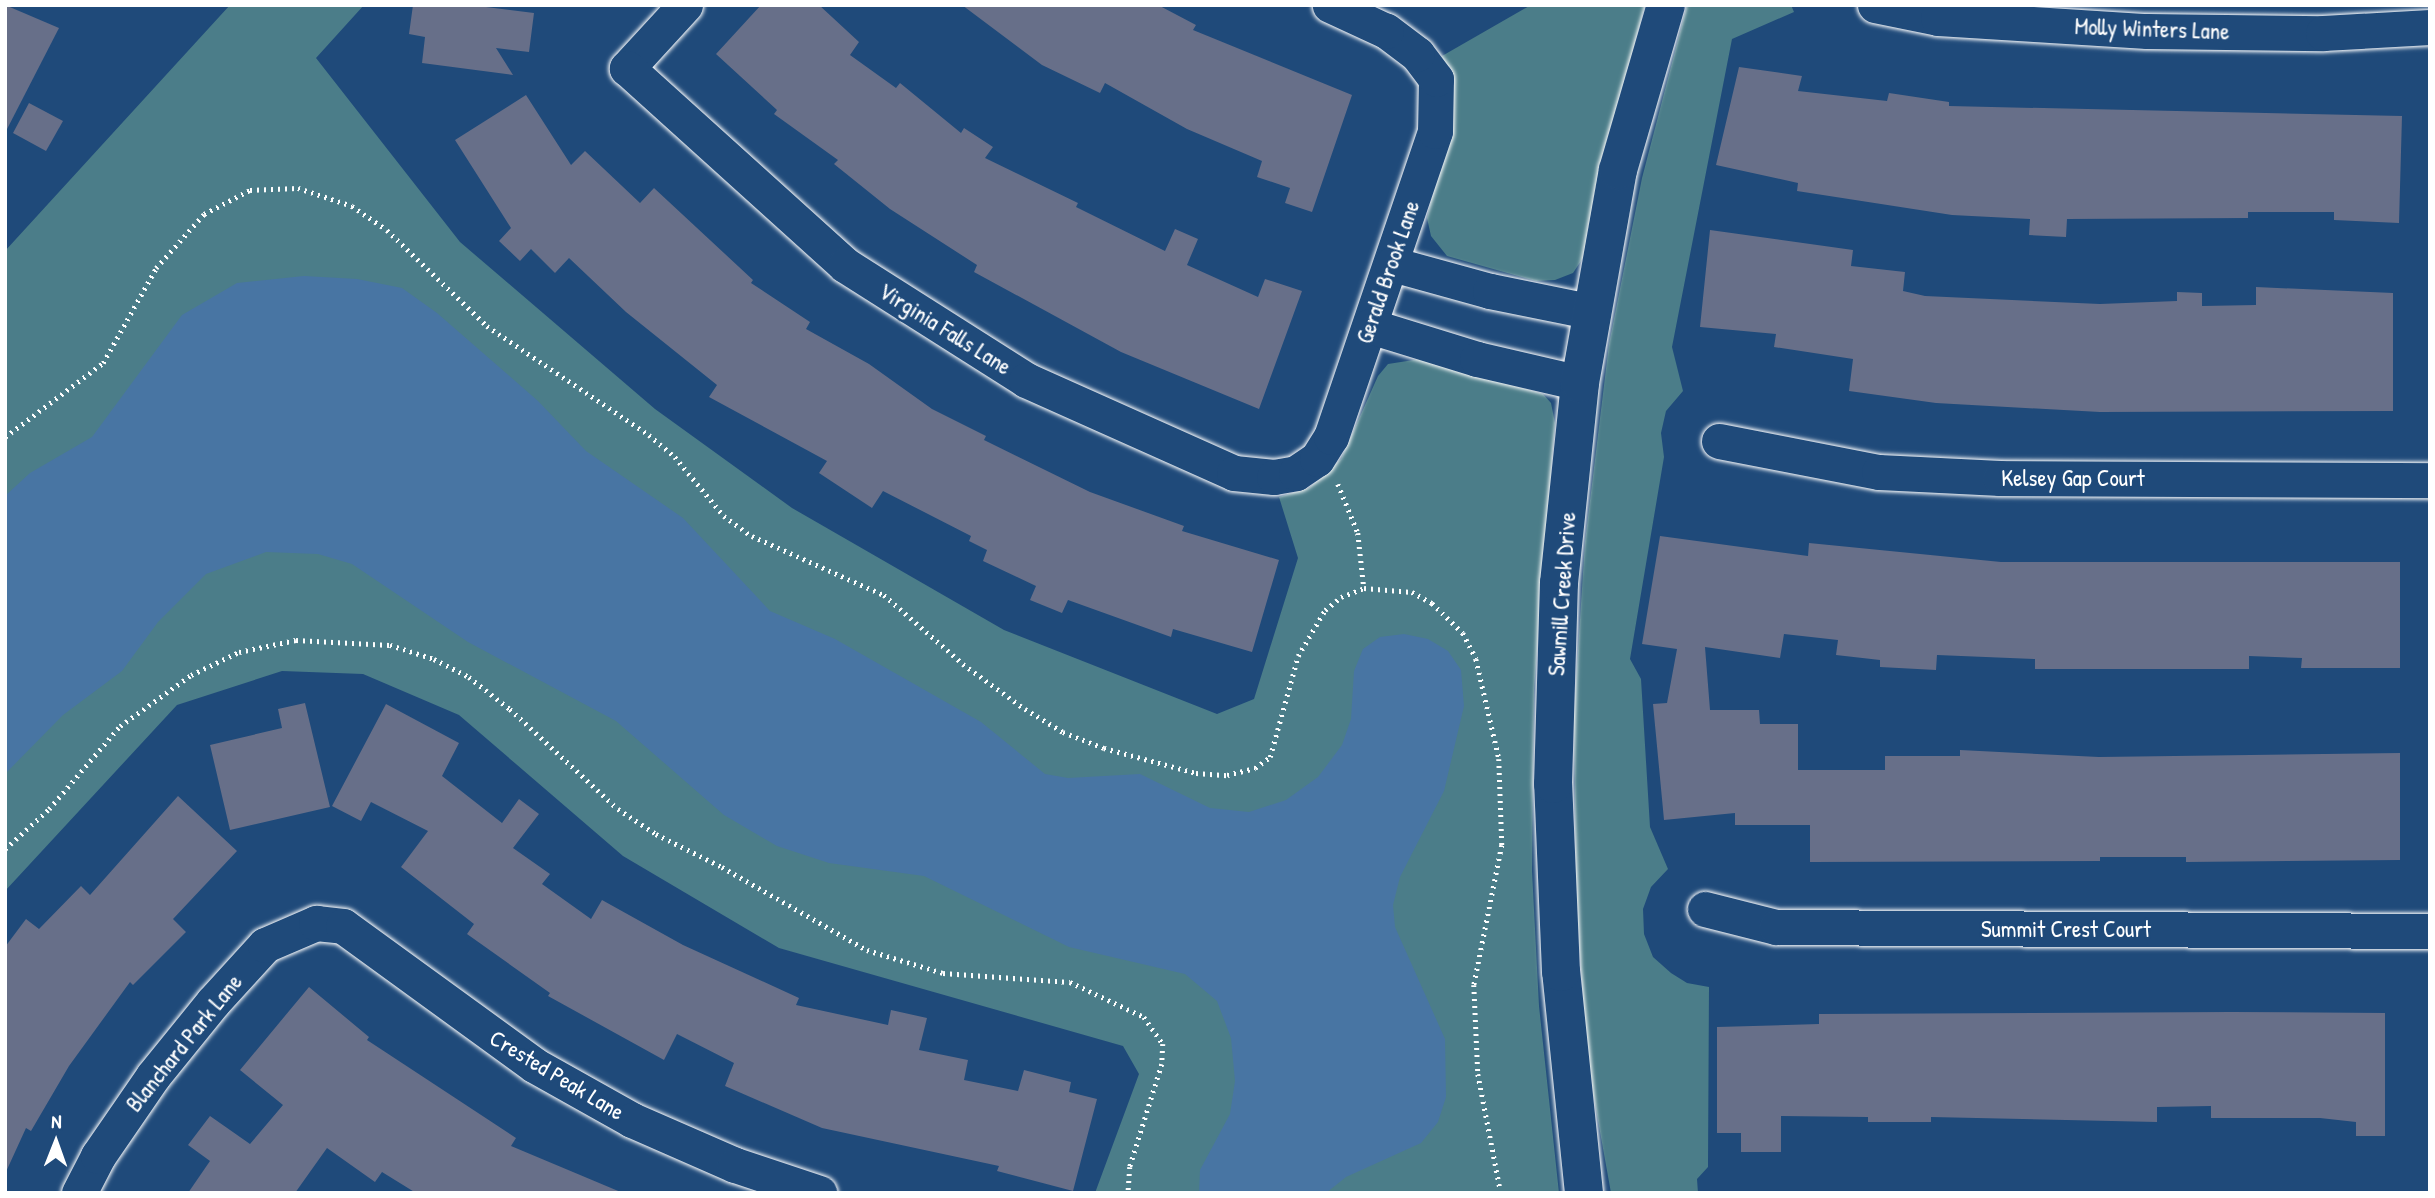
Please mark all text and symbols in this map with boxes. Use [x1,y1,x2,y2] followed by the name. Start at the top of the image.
[2074,13,2230,45] street label: Molly Winters Lane
[1351,197,1425,347] street label: Gerald Brook Lane
[874,277,1016,381] street label: Virginia Falls Lane
[2001,464,2145,492] street label: Kelsey Gap Court
[1543,511,1581,677] street label: Sawmill Creek Drive
[1981,915,2151,943] street label: Summit Crest Court
[120,969,248,1117] street label: Blanchard Park Lane
[485,1024,629,1126] street label: Crested Peak Lane
[21,1107,91,1177] north arrow
[51,1108,62,1134] text: N

